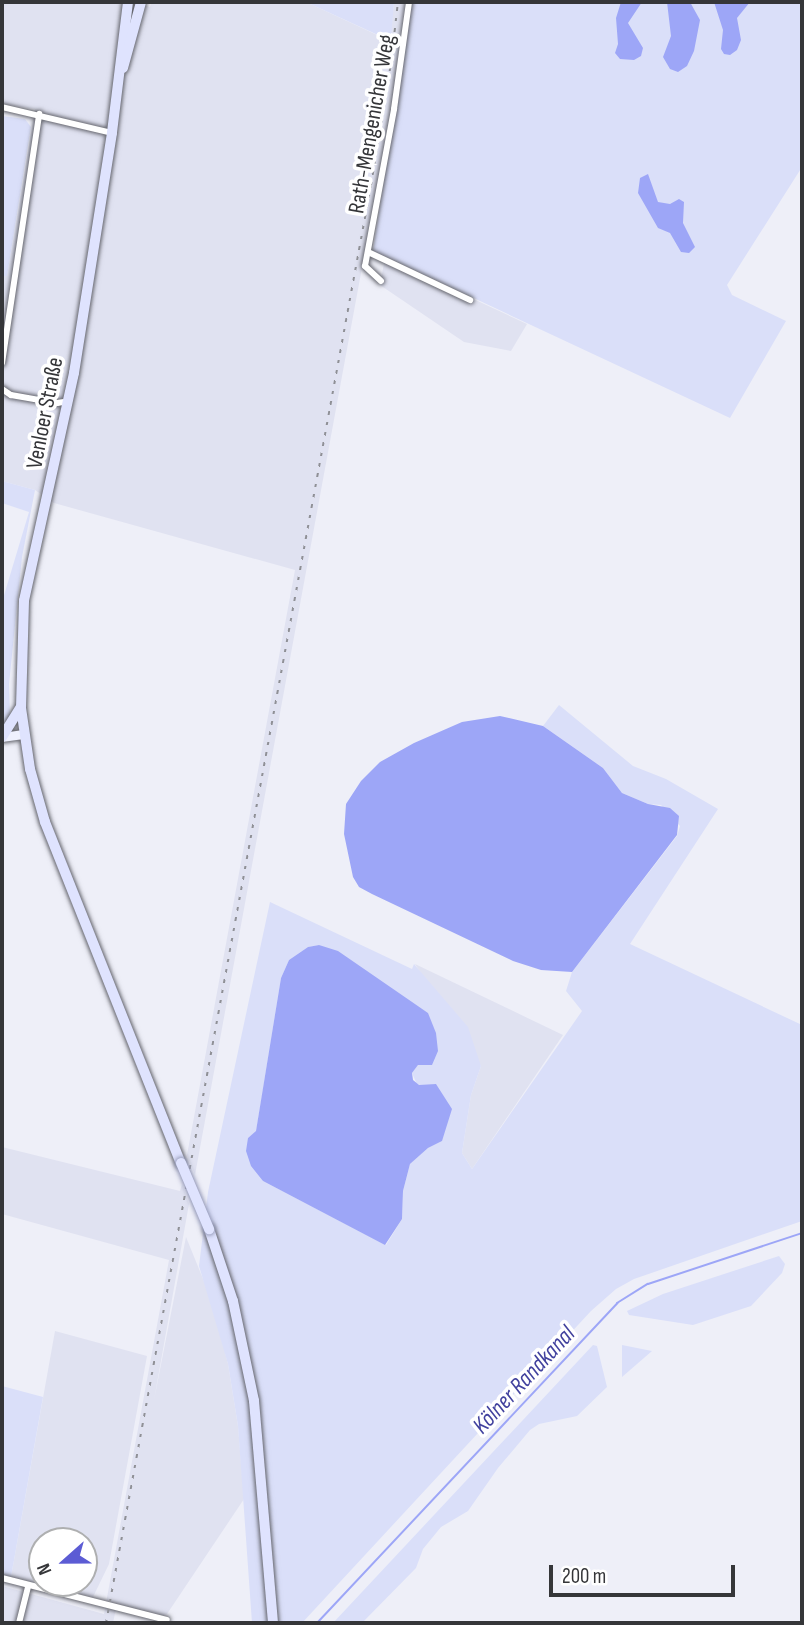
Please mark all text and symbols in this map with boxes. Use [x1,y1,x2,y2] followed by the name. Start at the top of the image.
[343,32,401,216] street label: Rath-Mengenicher Weg
[21,355,69,471] street label: Venloer Straße
[467,1320,581,1440] water label: Kölner Randkanal
[28,1527,98,1597] north arrow
[552,1552,738,1596] scale bar
[32,1560,57,1578] text: N
[562,1564,606,1589] text: 200 m

